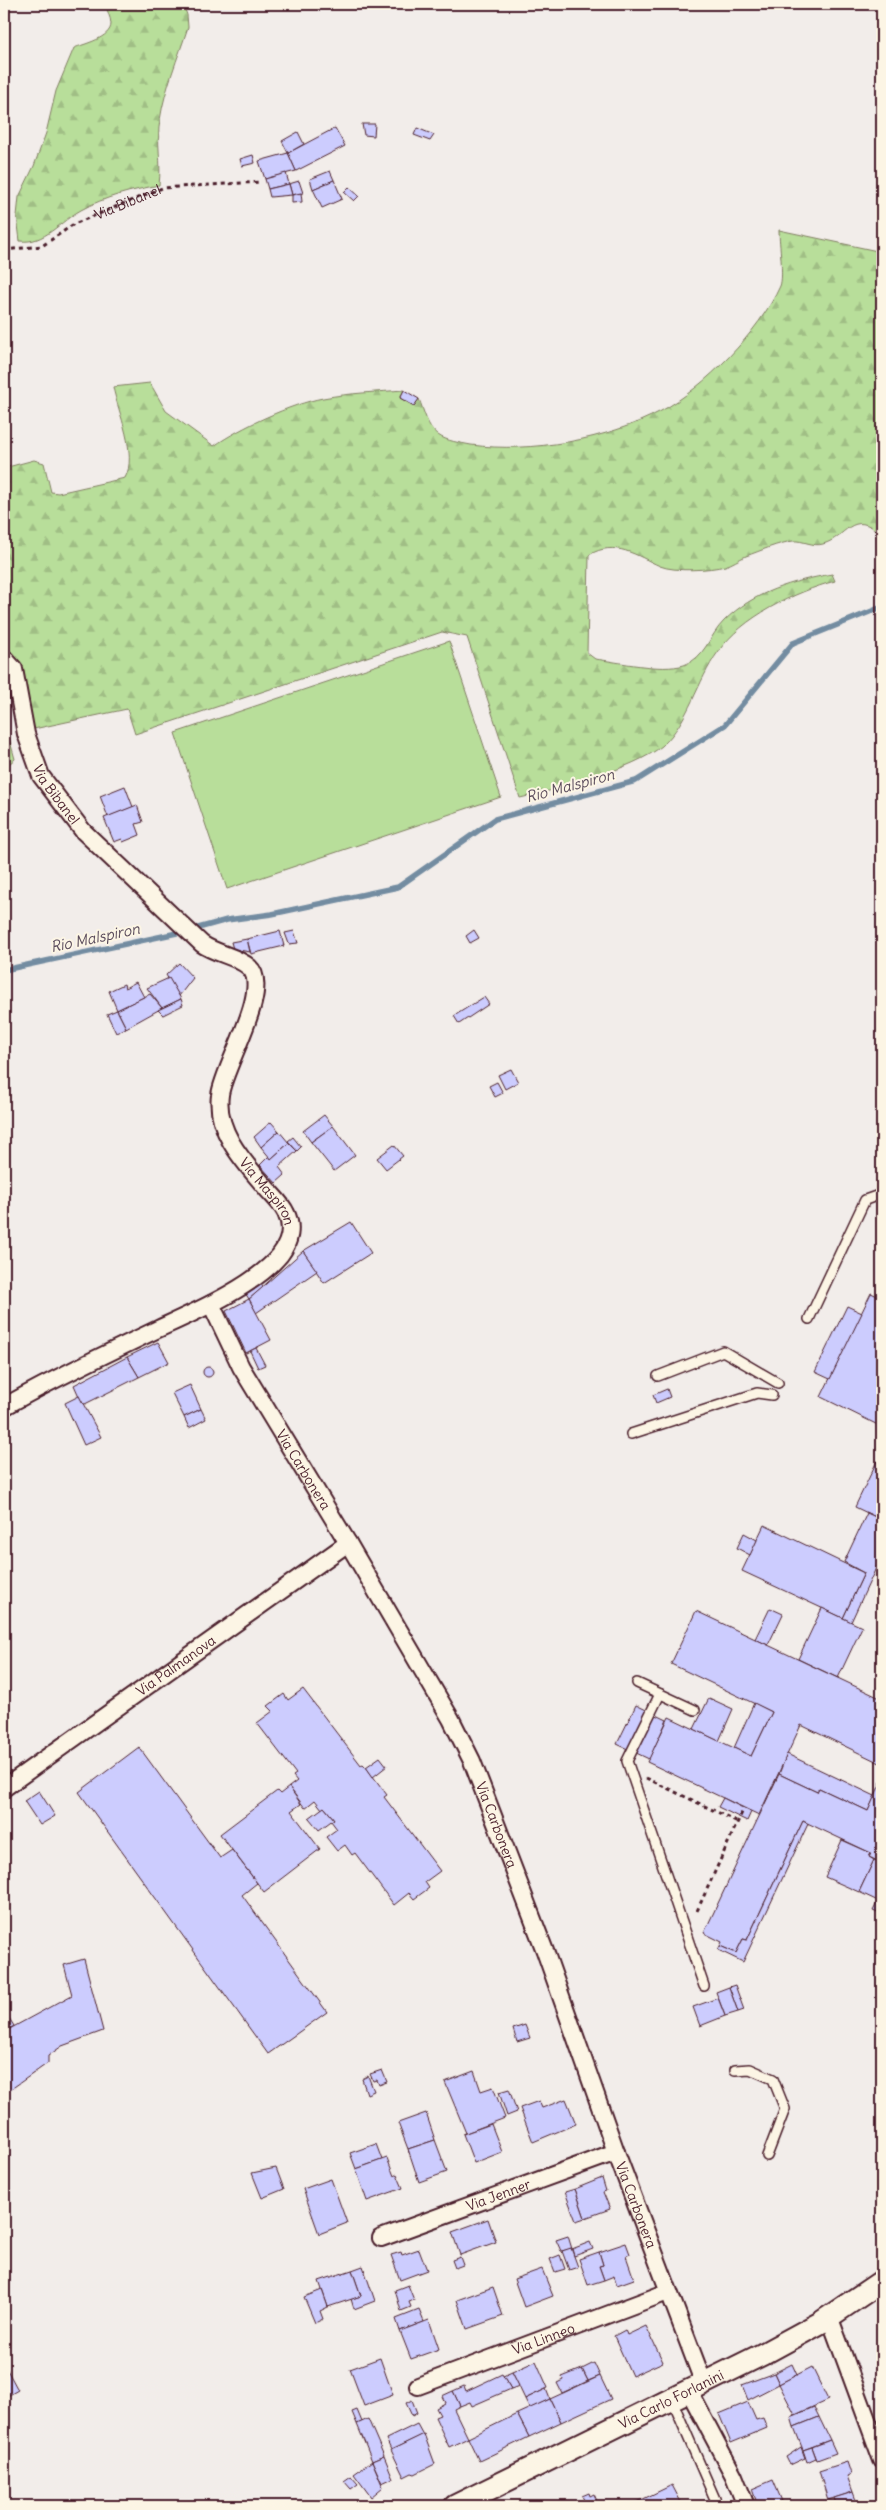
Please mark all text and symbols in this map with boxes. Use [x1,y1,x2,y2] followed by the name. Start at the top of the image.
[92,180,163,224] street label: Via Bibanel
[29,762,84,828] street label: Via Bibanel
[524,765,616,806] water label: Rio Malspiron
[49,919,142,956] water label: Rio Malspiron
[235,1154,299,1227] street label: Via Maspiron
[272,1426,335,1513] street label: Via Carbonera
[133,1631,219,1700] street label: Via Palmanova
[472,1779,521,1870] street label: Via Carbonera
[612,2159,661,2251] street label: Via Carbonera
[464,2175,533,2215] street label: Via Jenner
[510,2319,577,2359] street label: Via Linneo
[616,2366,727,2433] street label: Via Carlo Forlanini

